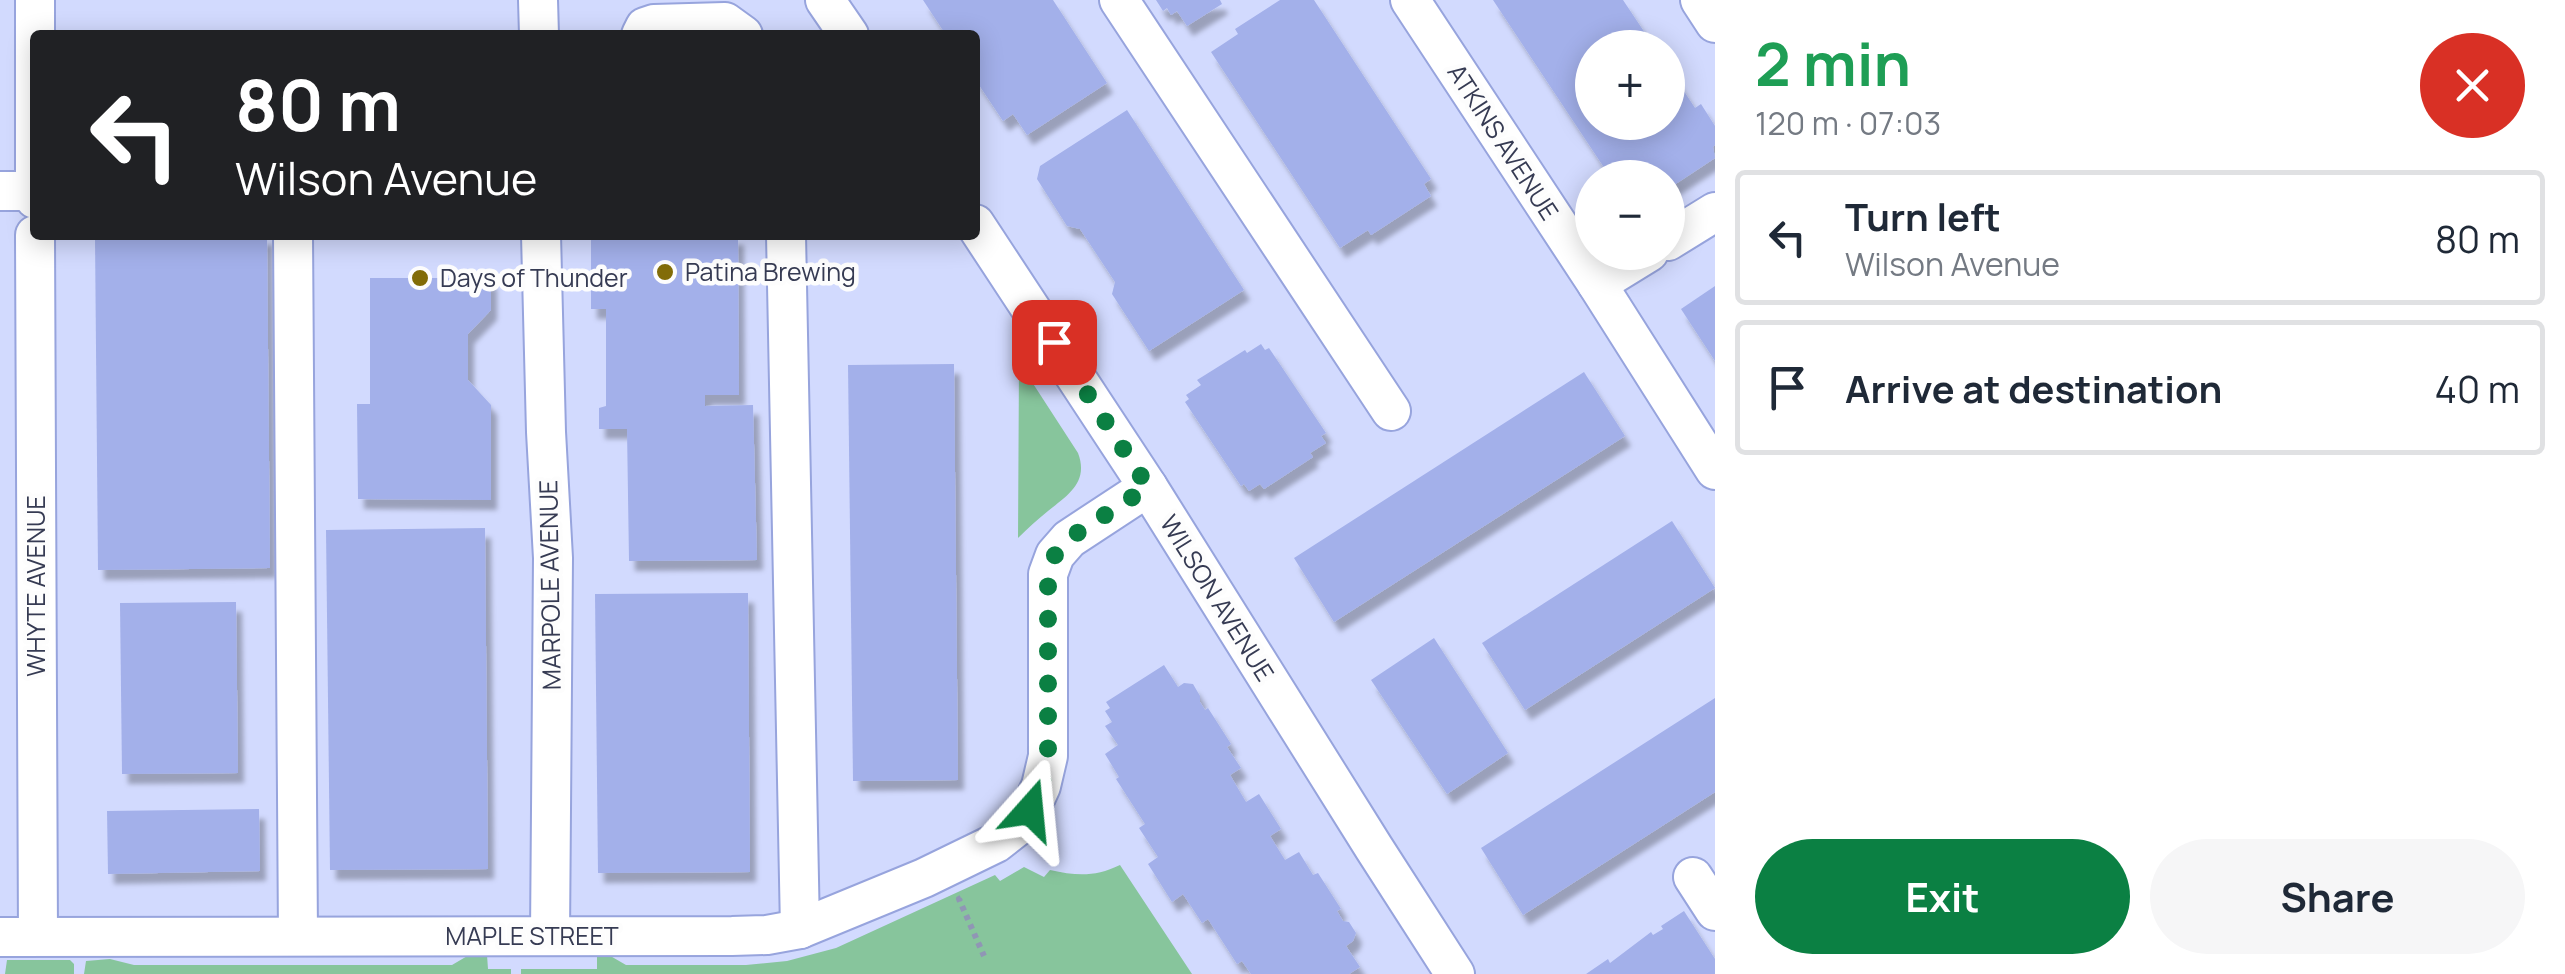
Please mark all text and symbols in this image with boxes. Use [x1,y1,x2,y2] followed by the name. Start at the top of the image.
[1755,22,1911,104] text: 2 min
[1575,30,1685,270] map controls
[1575,30,1685,140] button: +
[2420,33,2525,138] button: close
[235,56,401,152] text: 80 m
[1440,57,1567,227] street label: ATKINS AVENUE
[70,70,200,200] icon: left
[1755,101,1941,145] text: 120 m · 07:03
[235,147,537,209] text: Wilson Avenue
[1575,160,1685,270] button: −
[1845,190,2001,242] text: Turn left
[1760,210,1815,265] icon: left
[2435,212,2520,264] text: 80 m
[1845,242,2060,286] text: Wilson Avenue
[685,254,856,289] place label: Patina Brewing
[440,260,628,295] place label: Days of Thunder
[654,261,676,283] marker: Patina Brewing
[409,267,431,289] marker: Days of Thunder
[1012,300,1097,385] pin
[1027,315,1082,370] icon: arrive
[1760,360,1815,415] icon: arrive
[1845,362,2222,414] text: Arrive at destination
[2435,362,2520,414] text: 40 m
[530,480,569,690] street label: MARPOLE AVENUE
[18,495,53,677] street label: WHYTE AVENUE
[1152,508,1283,688] street label: WILSON AVENUE
[978,758,1082,862] position arrow
[1755,839,2130,954] button: Exit
[2150,839,2525,954] button: Share
[445,918,619,953] street label: MAPLE STREET

